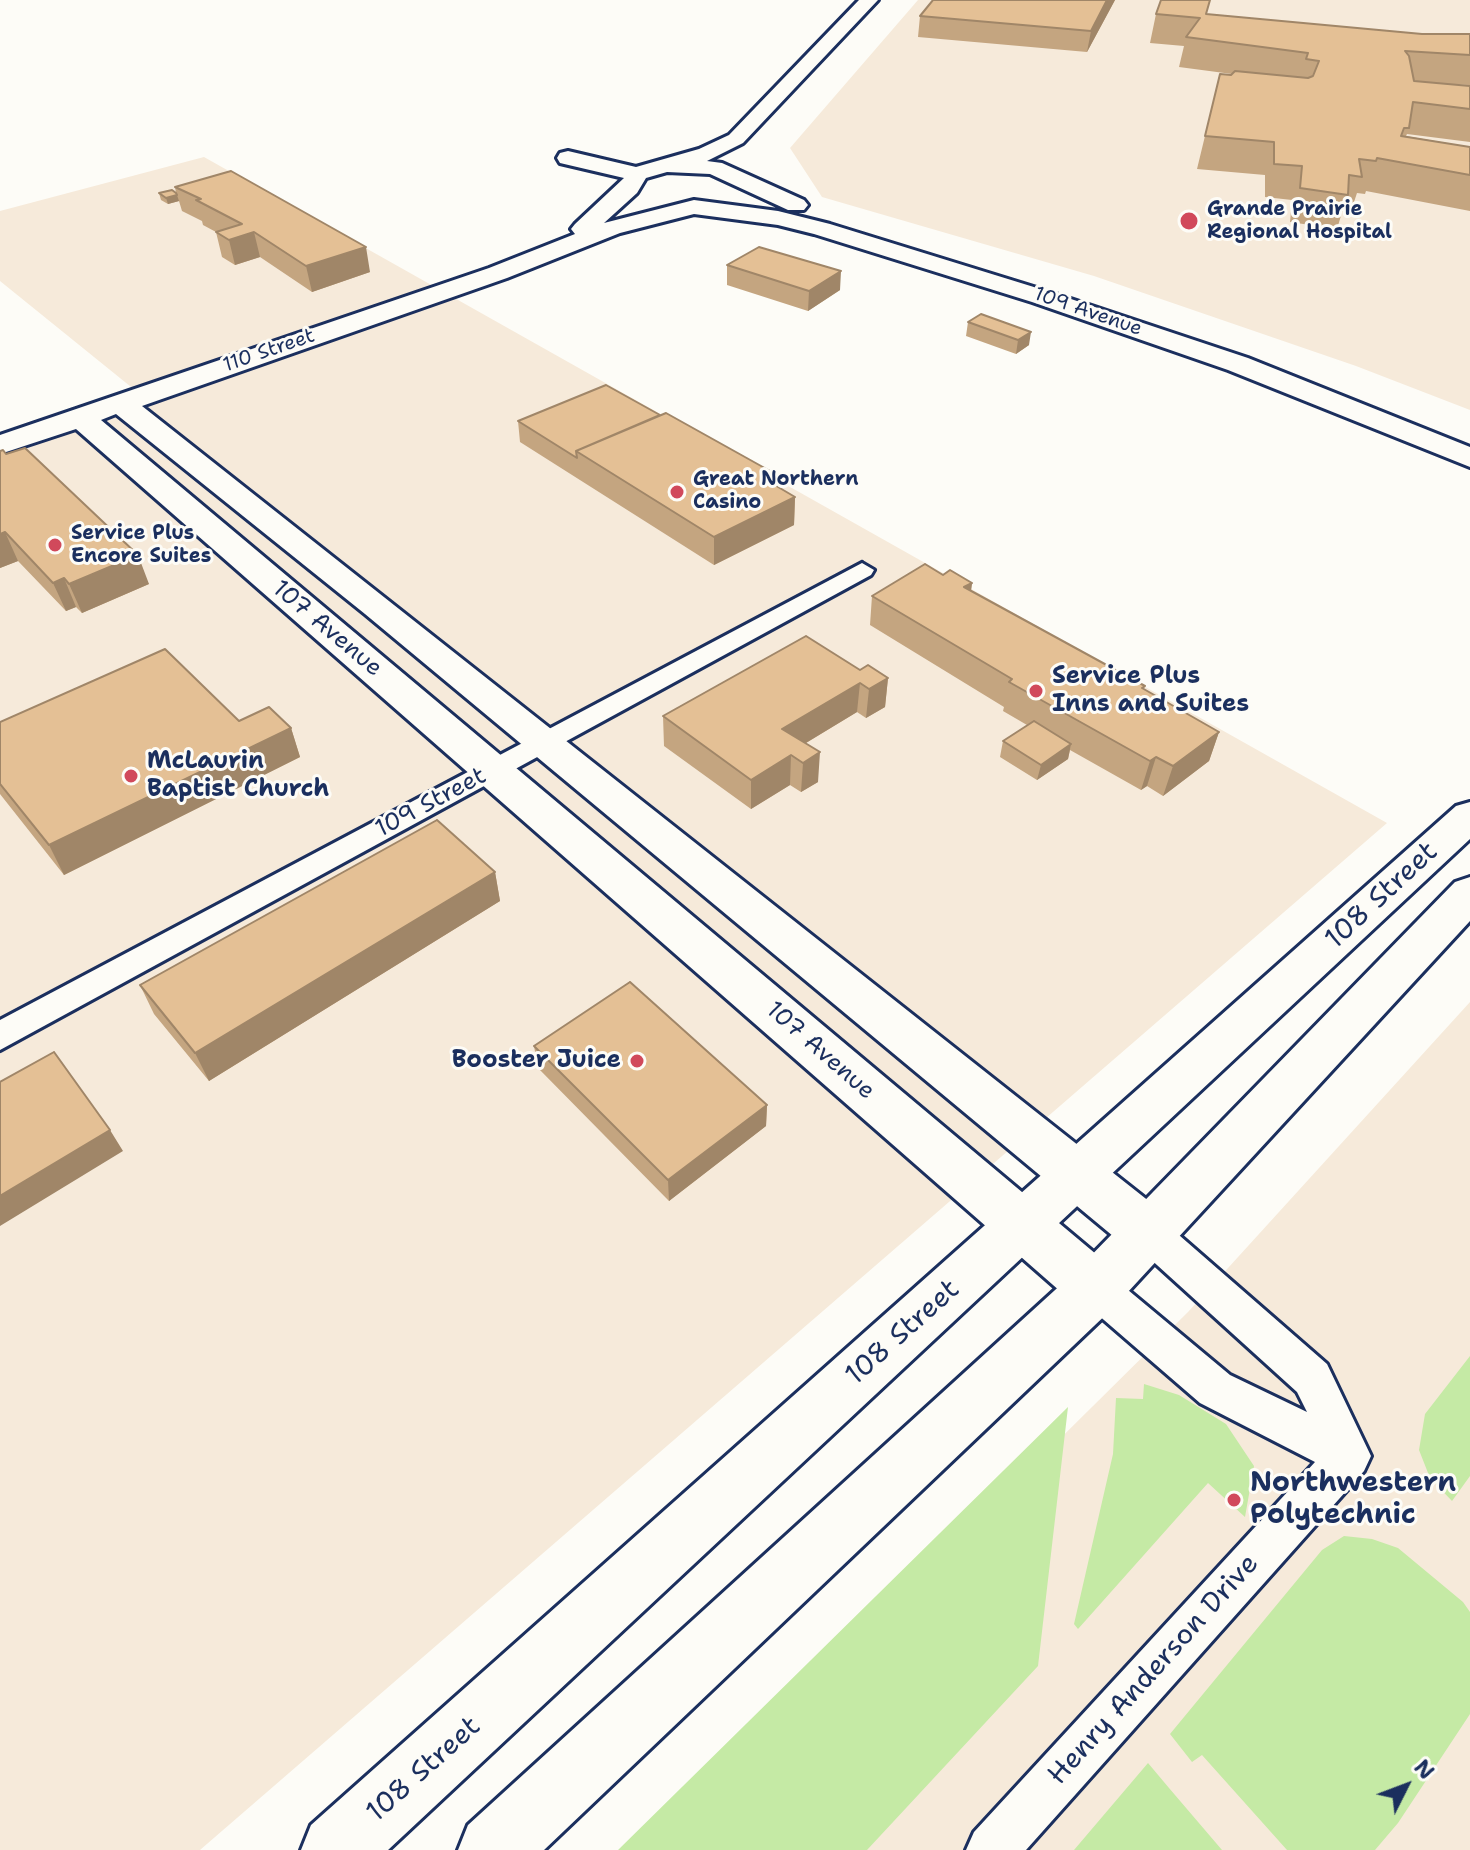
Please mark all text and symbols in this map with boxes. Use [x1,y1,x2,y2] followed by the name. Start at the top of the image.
[1207,198,1392,245] place label: Grande Prairie Regional Hospital
[1178,210,1200,232] marker: Grande Prairie Regional Hospital
[1031,282,1145,342] street label: 109 Avenue
[220,324,318,378] street label: 110 Street
[693,468,858,515] place label: Great Northern Casino
[668,483,686,501] marker: Great Northern Casino
[71,522,211,569] place label: Service Plus Encore Suites
[46,536,64,554] marker: Service Plus Encore Suites
[266,575,388,683] street label: 107 Avenue
[1052,663,1249,719] place label: Service Plus Inns and Suites
[1027,682,1045,700] marker: Service Plus Inns and Suites
[147,748,329,804] place label: McLaurin Baptist Church
[371,762,491,844] street label: 109 Street
[122,767,140,785] marker: McLaurin Baptist Church
[1319,835,1445,957] street label: 108 Street
[760,996,880,1106] street label: 107 Avenue
[452,1047,621,1075] place label: Booster Juice
[628,1052,646,1070] marker: Booster Juice
[839,1273,967,1393] street label: 108 Street
[1250,1467,1456,1533] place label: Northwestern Polytechnic
[1225,1491,1243,1509] marker: Northwestern Polytechnic
[1042,1548,1266,1792] street label: Henry Anderson Drive
[360,1710,488,1830] street label: 108 Street
[1366,1746,1446,1826] north arrow
[1408,1753,1441,1786] text: N

